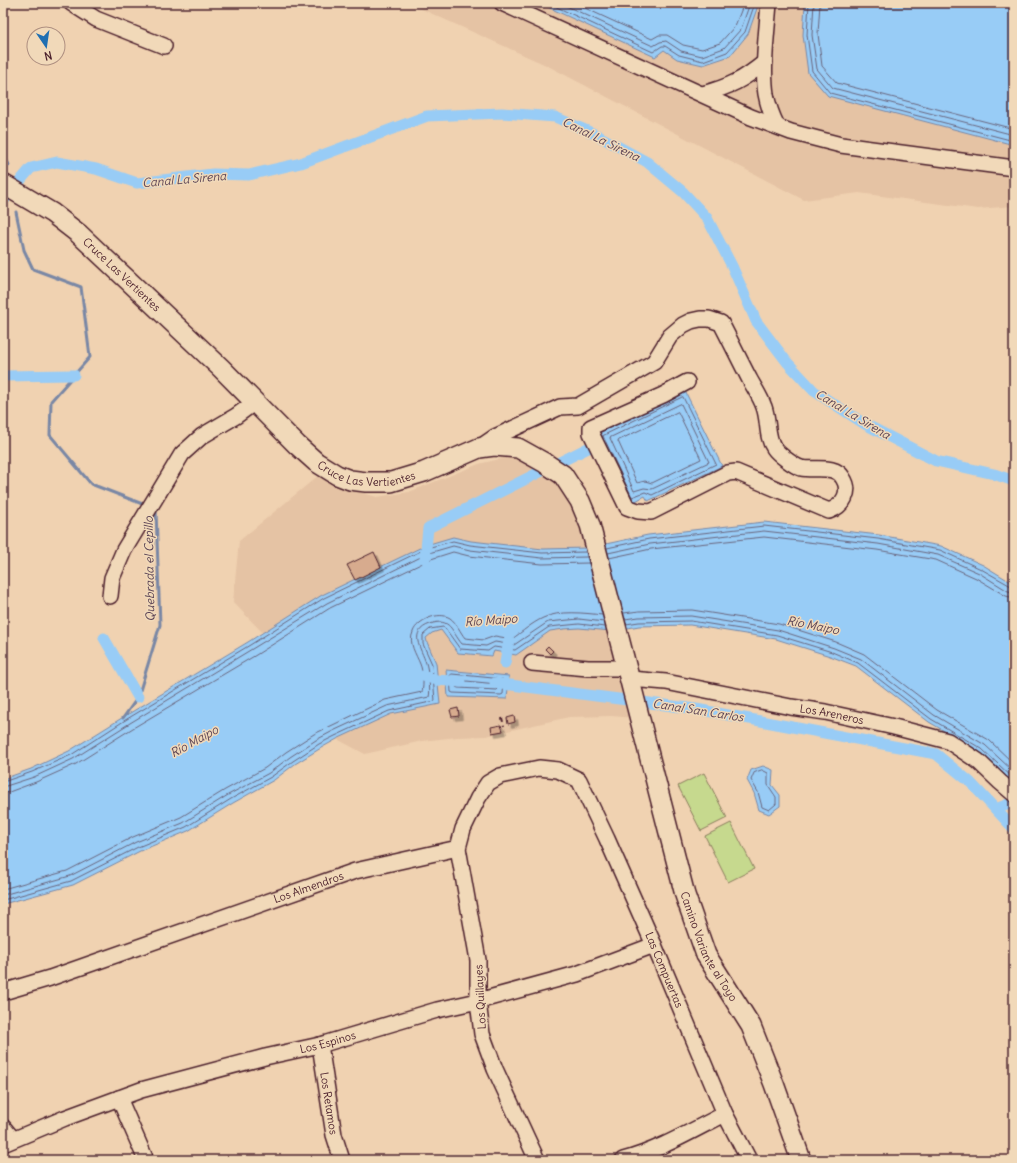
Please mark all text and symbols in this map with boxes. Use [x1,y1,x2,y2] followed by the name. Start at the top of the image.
[26,26,66,66] north arrow
[43,48,54,63] text: N
[560,114,643,165] water label: Canal La Sirena
[141,168,228,190] water label: Canal La Sirena
[80,234,164,314] street label: Cruce Las Vertientes
[813,386,894,443] water label: Canal La Sirena
[315,458,417,489] street label: Cruce Las Vertientes
[141,515,157,622] water label: Quebrada el Cepillo
[464,611,519,629] water label: Río Maipo
[786,613,842,638] water label: Río Maipo
[652,695,746,725] water label: Canal San Carlos
[799,701,865,727] street label: Los Areneros
[167,721,222,760] water label: Río Maipo
[272,869,345,906] street label: Los Almendros
[677,890,741,1004] street label: Camino Variante al Toyo
[642,930,687,1010] street label: Las Compuertas
[471,964,489,1030] street label: Los Quillayes
[298,1028,357,1056] street label: Los Espinos
[317,1071,341,1136] street label: Los Retamos

